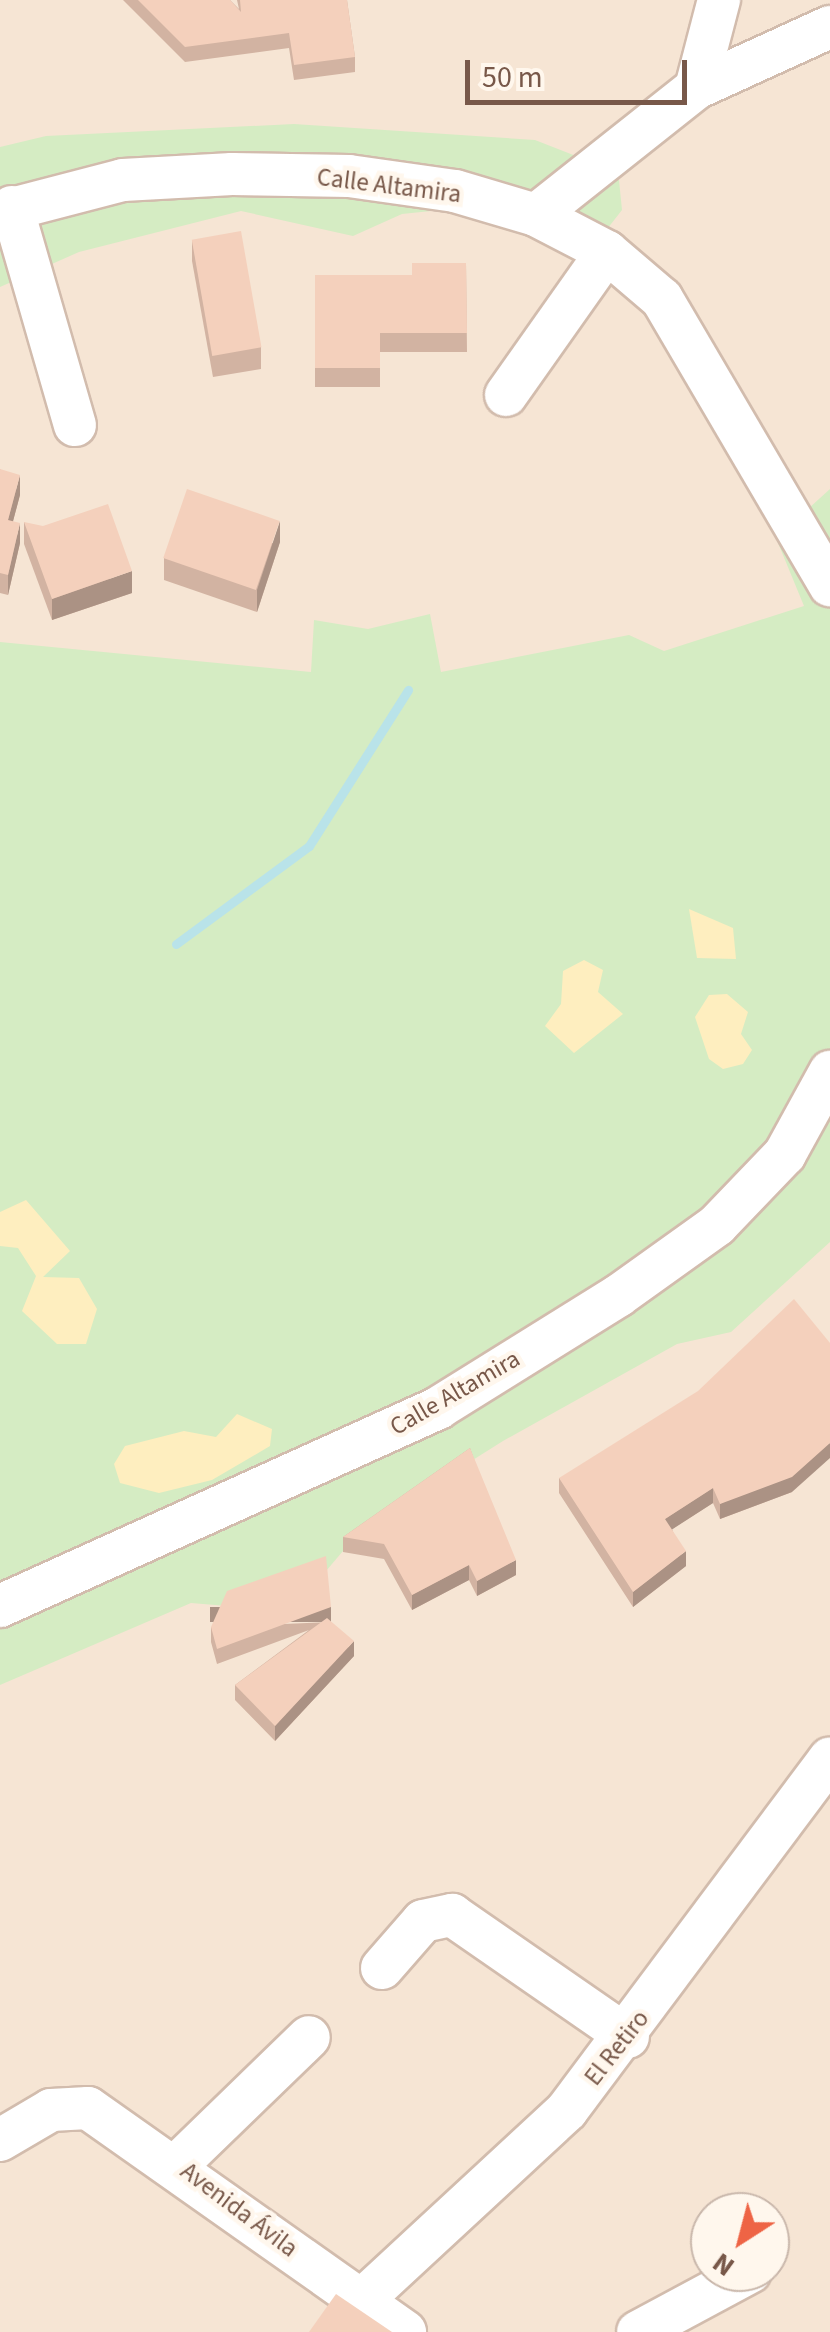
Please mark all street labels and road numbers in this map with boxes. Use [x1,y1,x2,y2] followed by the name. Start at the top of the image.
[315,162,463,210] street label: Calle Altamira
[385,1344,525,1442] street label: Calle Altamira
[578,2004,656,2092] street label: El Retiro
[175,2156,303,2264] street label: Avenida Ávila

